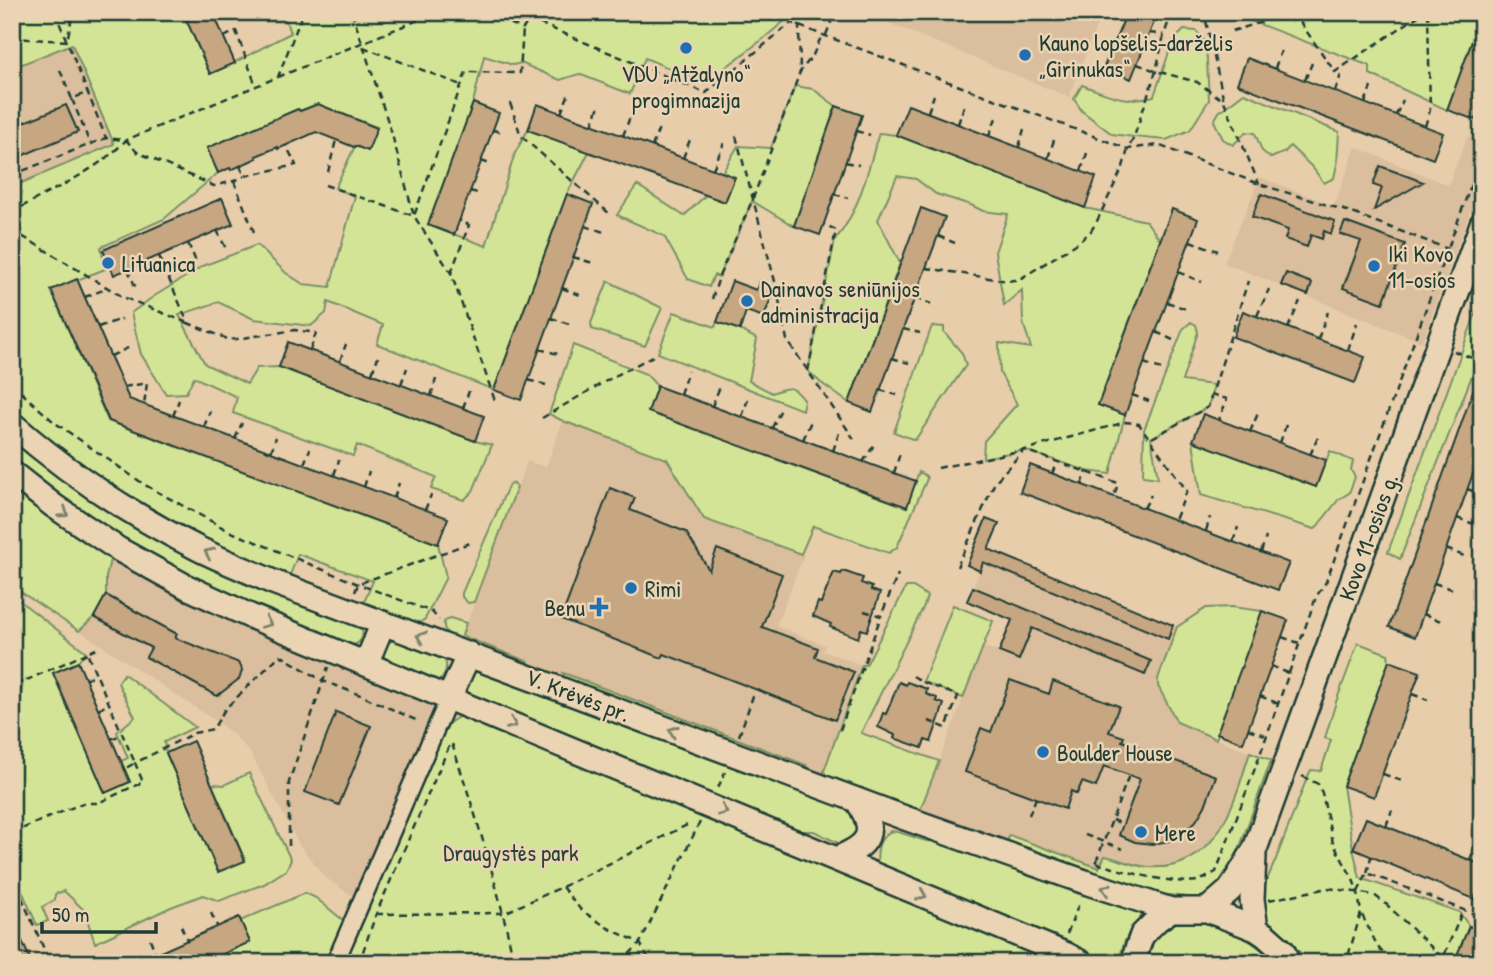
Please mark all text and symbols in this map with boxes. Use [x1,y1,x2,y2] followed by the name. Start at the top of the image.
[1039,27,1233,84] place label: Kauno lopšelis-darželis „Girinukas“
[678,40,694,56] marker: VDU „Atžalyno“ progimnazija
[1017,47,1033,63] marker: Kauno lopšelis-darželis „Girinukas“
[621,58,751,115] place label: VDU „Atžalyno“ progimnazija
[1388,238,1456,295] place label: Iki Kovo 11-osios
[122,248,195,279] place label: Lituanica
[100,255,116,271] marker: Lituanica
[1366,258,1382,274] marker: Iki Kovo 11-osios
[761,273,920,330] place label: Dainavos seniūnijos administracija
[739,293,755,309] marker: Dainavos seniūnijos administracija
[1331,469,1405,605] street label: Kovo 11-osios g.
[56,505,69,517] one-way arrow
[204,548,216,562] one-way arrow
[645,573,681,604] place label: Rimi
[623,580,639,596] marker: Rimi
[545,592,585,623] place label: Benu
[591,599,607,615] marker: Benu
[259,615,272,629] one-way arrow
[415,631,427,645] one-way arrow
[521,661,635,729] street label: V. Krėvės pr.
[505,716,518,730] one-way arrow
[667,725,679,739] one-way arrow
[1057,737,1173,768] place label: Boulder House
[1035,744,1051,760] marker: Boulder House
[715,803,728,817] one-way arrow
[1155,817,1196,848] place label: Mere
[1133,824,1149,840] marker: Mere
[443,837,579,868] park label: Draugystės park
[1101,883,1113,898] one-way arrow
[915,886,927,900] one-way arrow
[42,891,156,935] scale bar
[52,900,89,929] text: 50 m

